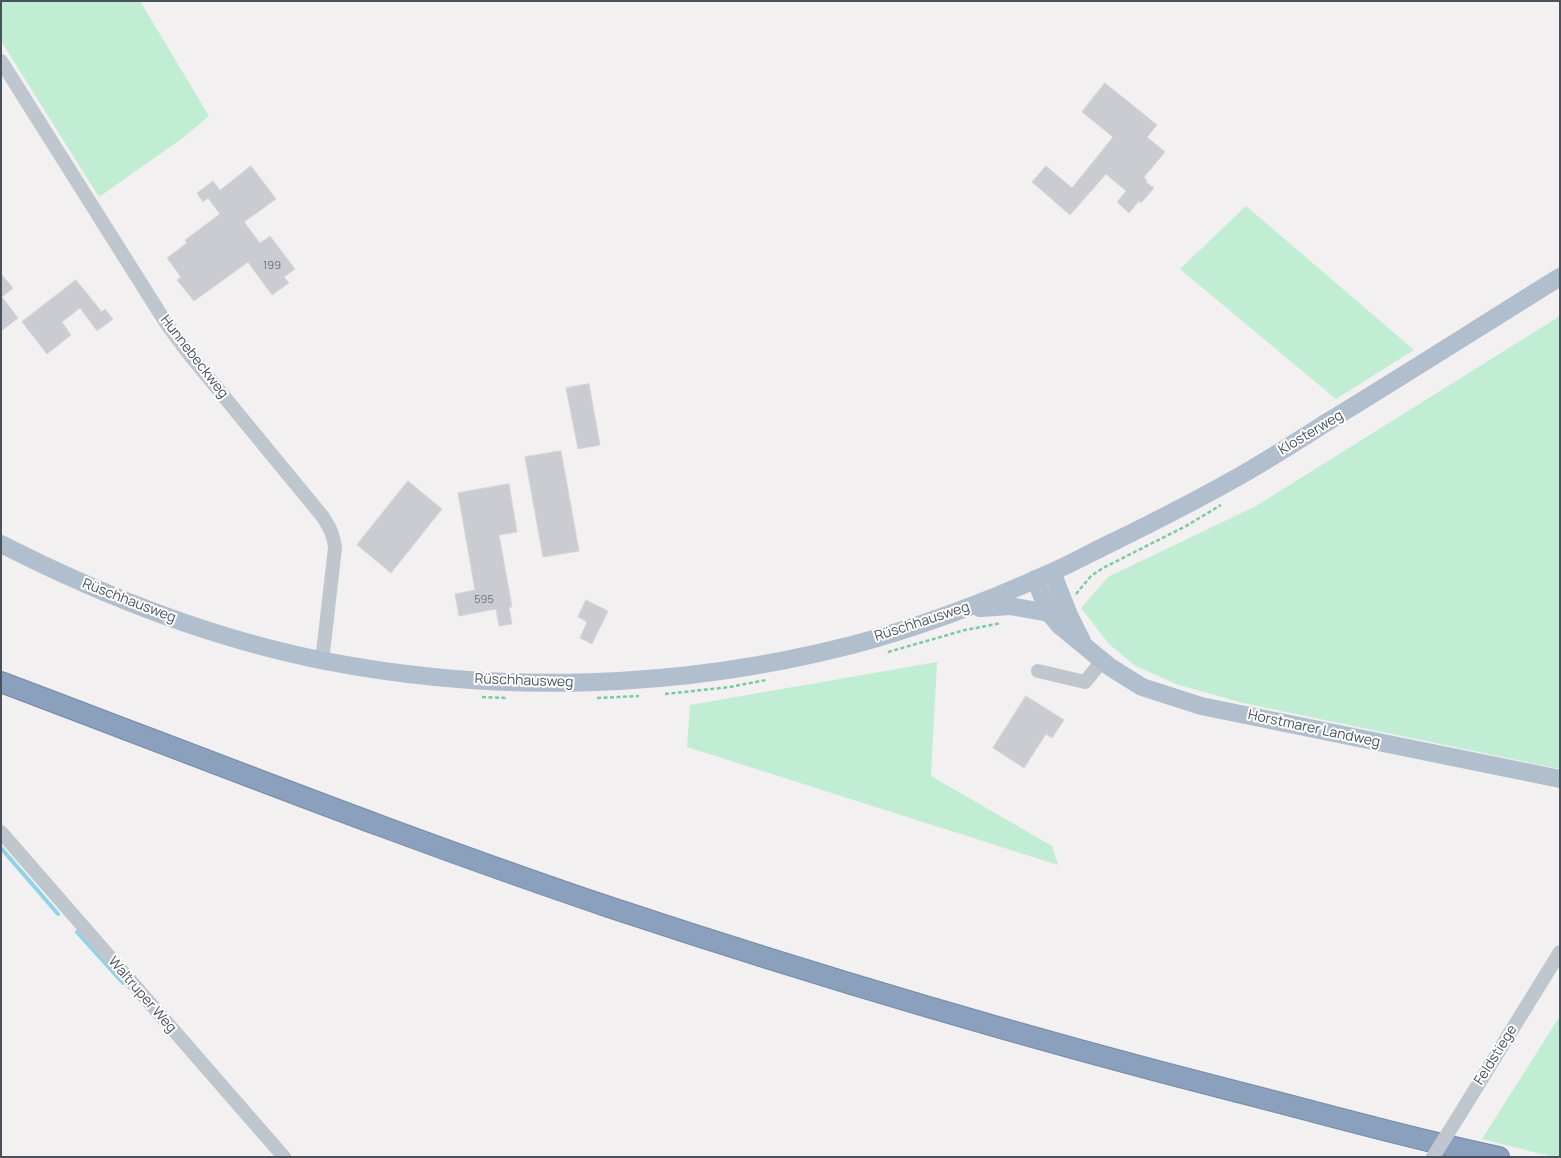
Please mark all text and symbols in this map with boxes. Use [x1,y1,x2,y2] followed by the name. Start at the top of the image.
[263,259,281,273] house number: 199
[156,312,232,402] street label: Hunnebeckweg
[1276,407,1346,459] street label: Klosterweg
[80,575,178,627] street label: Rüschhausweg
[474,593,494,607] house number: 595
[872,599,972,645] street label: Rüschhausweg
[474,671,574,691] street label: Rüschhausweg
[1246,707,1382,751] street label: Horstmarer Landweg
[104,953,180,1037] street label: Waltruper Weg
[1471,1022,1521,1088] street label: Feldstiege

